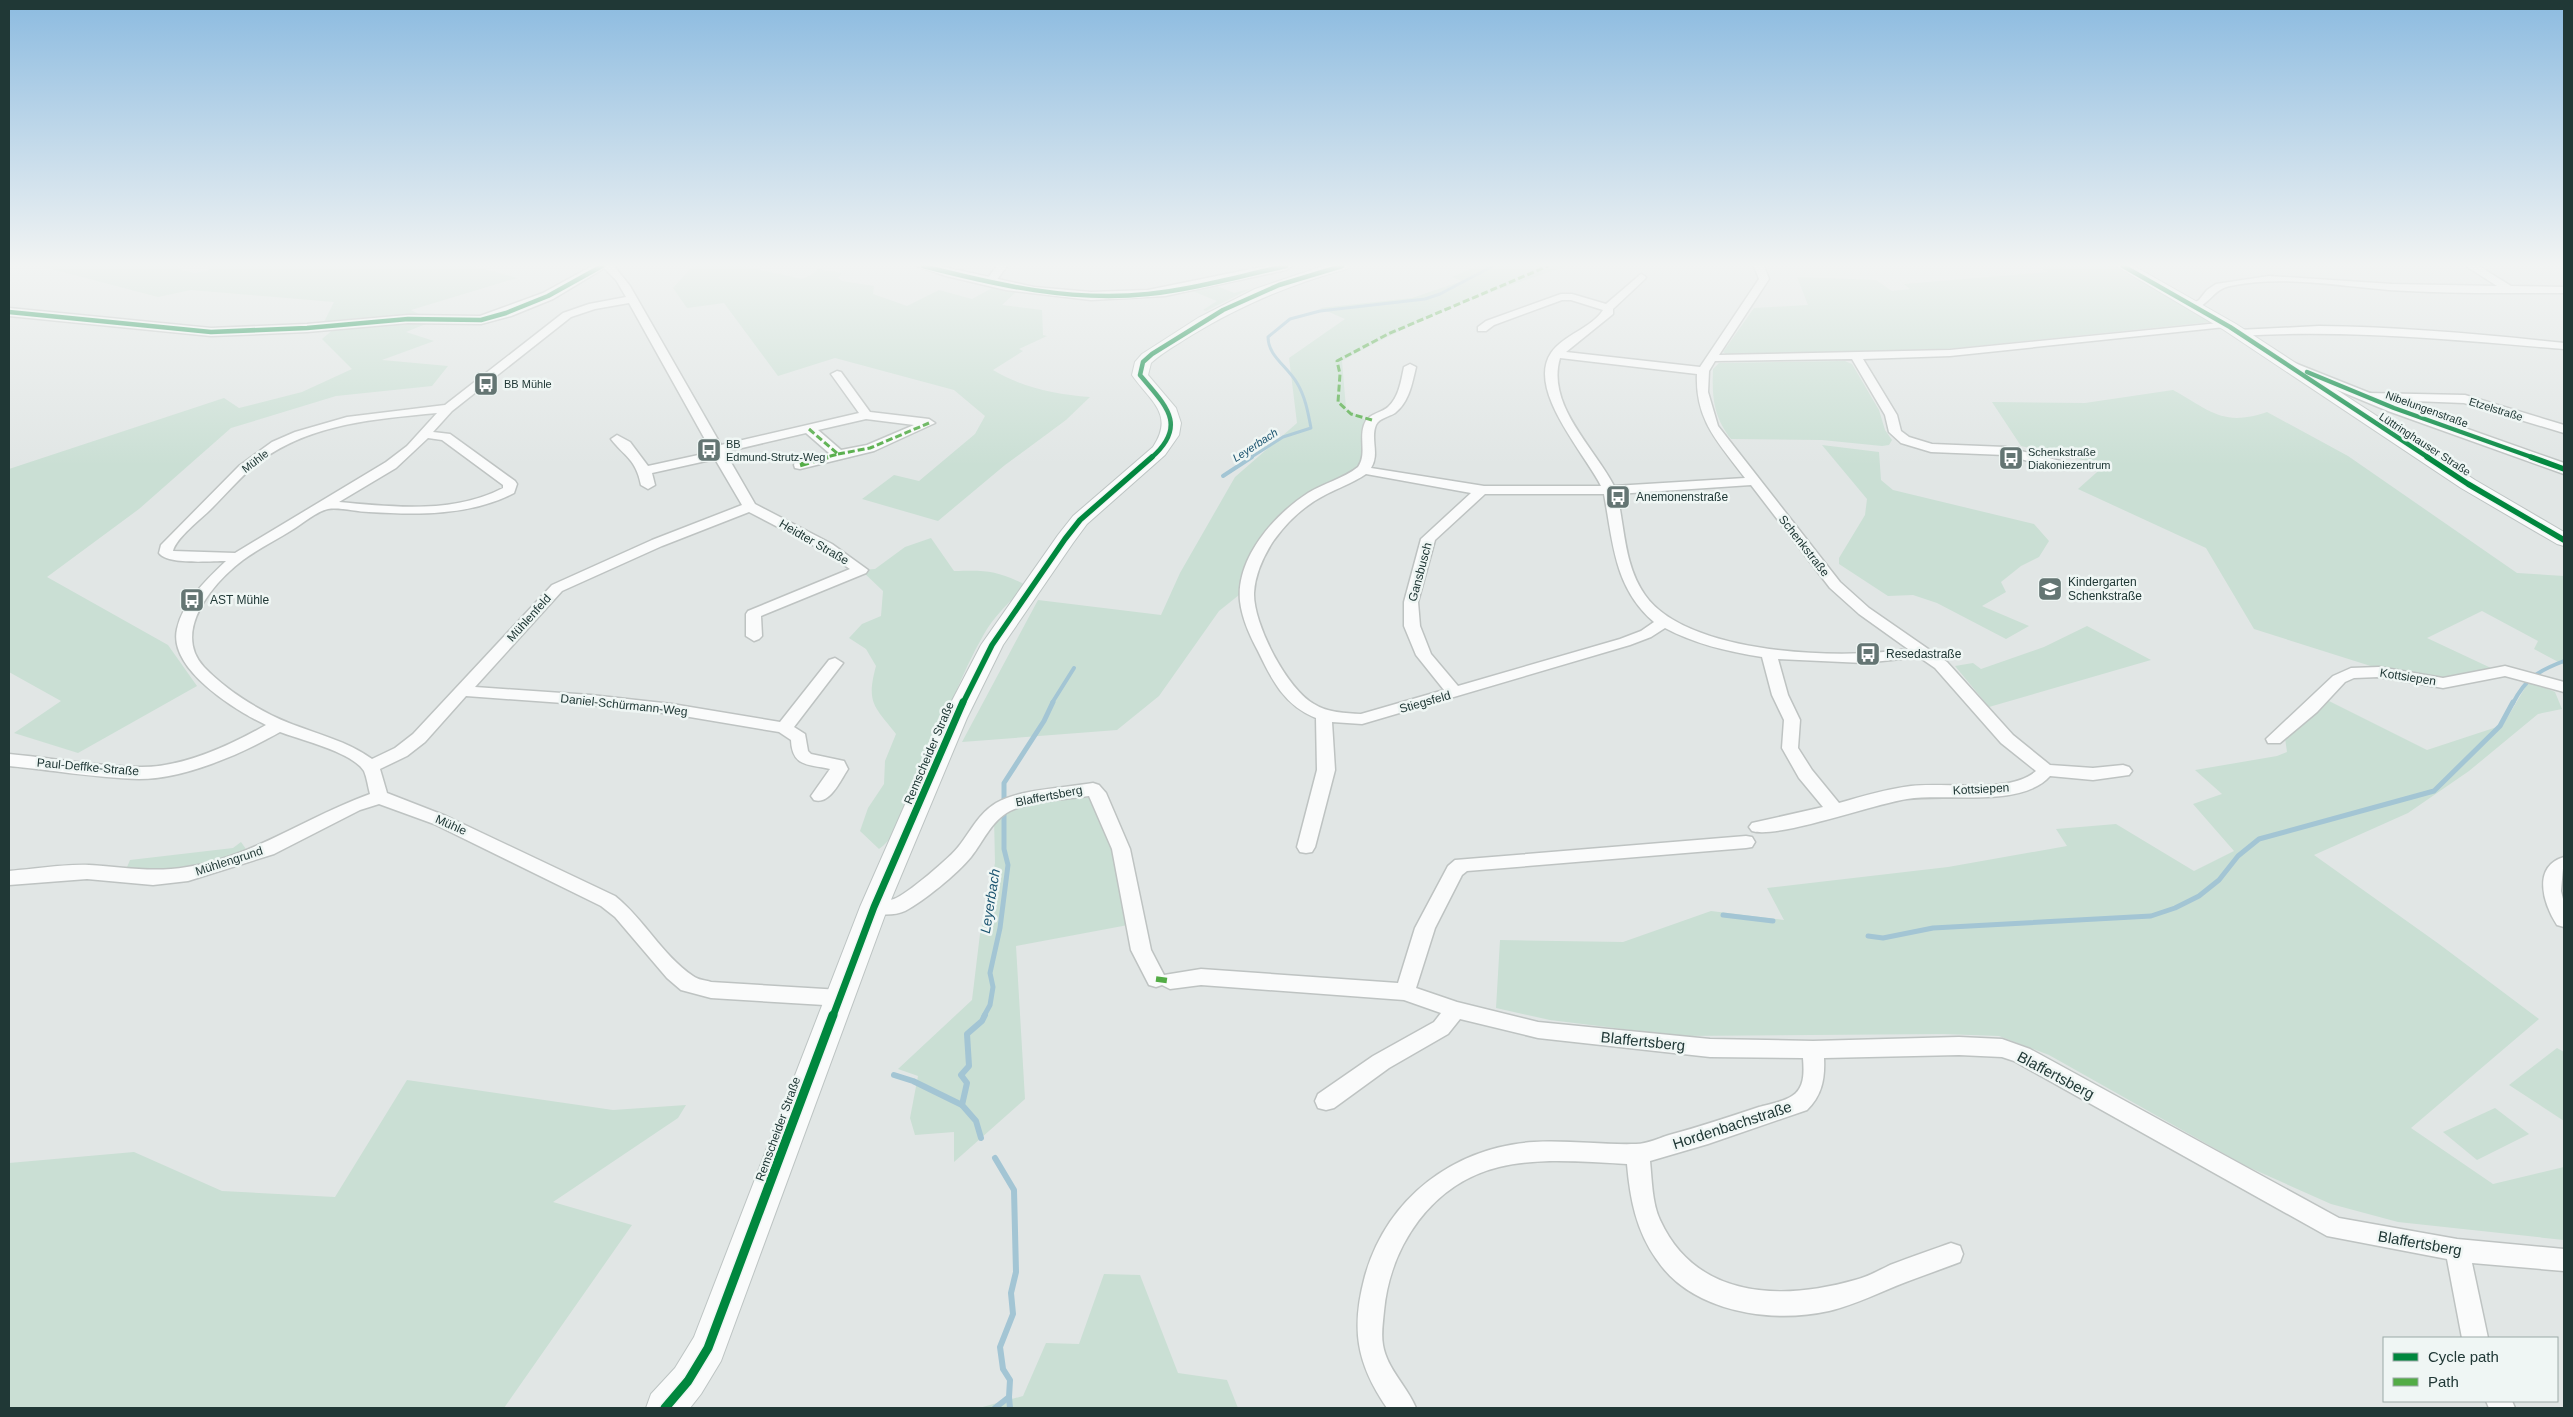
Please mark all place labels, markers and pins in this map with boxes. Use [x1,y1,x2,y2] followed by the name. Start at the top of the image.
[473,371,499,397] bus stop icon: BB Mühle
[504,378,552,390] place label: BB Mühle
[696,437,722,463] bus stop icon: BB Edmund-Strutz-Weg
[726,438,825,463] place label: BB Edmund-Strutz-Weg
[1998,445,2024,471] bus stop icon: Schenkstraße Diakoniezentrum
[2028,446,2111,471] place label: Schenkstraße Diakoniezentrum
[1605,484,1631,510] bus stop icon: Anemonenstraße
[1636,490,1728,504] place label: Anemonenstraße
[2068,575,2142,603] place label: Kindergarten Schenkstraße
[2037,576,2063,602] school or university icon: Kindergarten Schenkstraße
[179,587,205,613] bus stop icon: AST Mühle
[210,593,269,607] place label: AST Mühle
[1855,641,1881,667] bus stop icon: Resedastraße
[1886,647,1962,661] place label: Resedastraße

